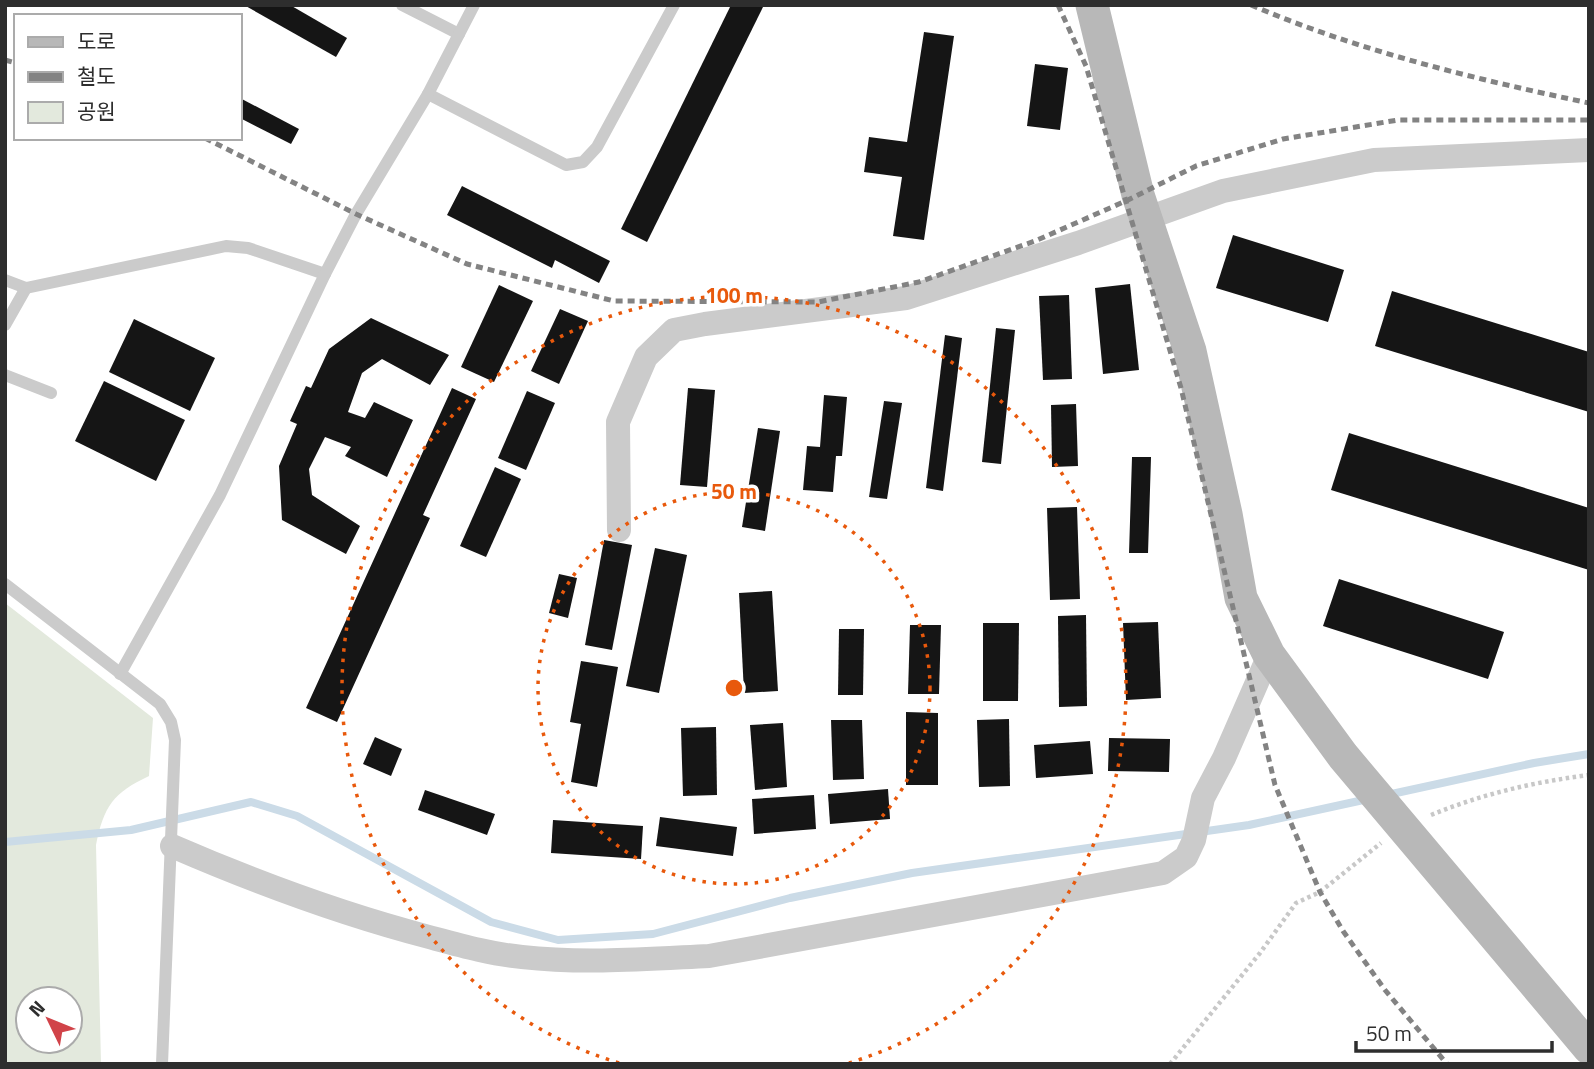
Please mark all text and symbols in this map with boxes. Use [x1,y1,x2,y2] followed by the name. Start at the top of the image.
[14,14,242,140] legend
[77,25,116,57] text: 도로
[77,60,116,92] text: 철도
[77,95,116,127] text: 공원
[705,279,763,311] text: 100 m
[711,475,757,507] text: 50 m
[722,676,746,700] centre of rings
[14,985,84,1055] north arrow
[21,993,51,1023] text: N
[1356,1010,1552,1054] scale bar
[1366,1017,1412,1049] text: 50 m

